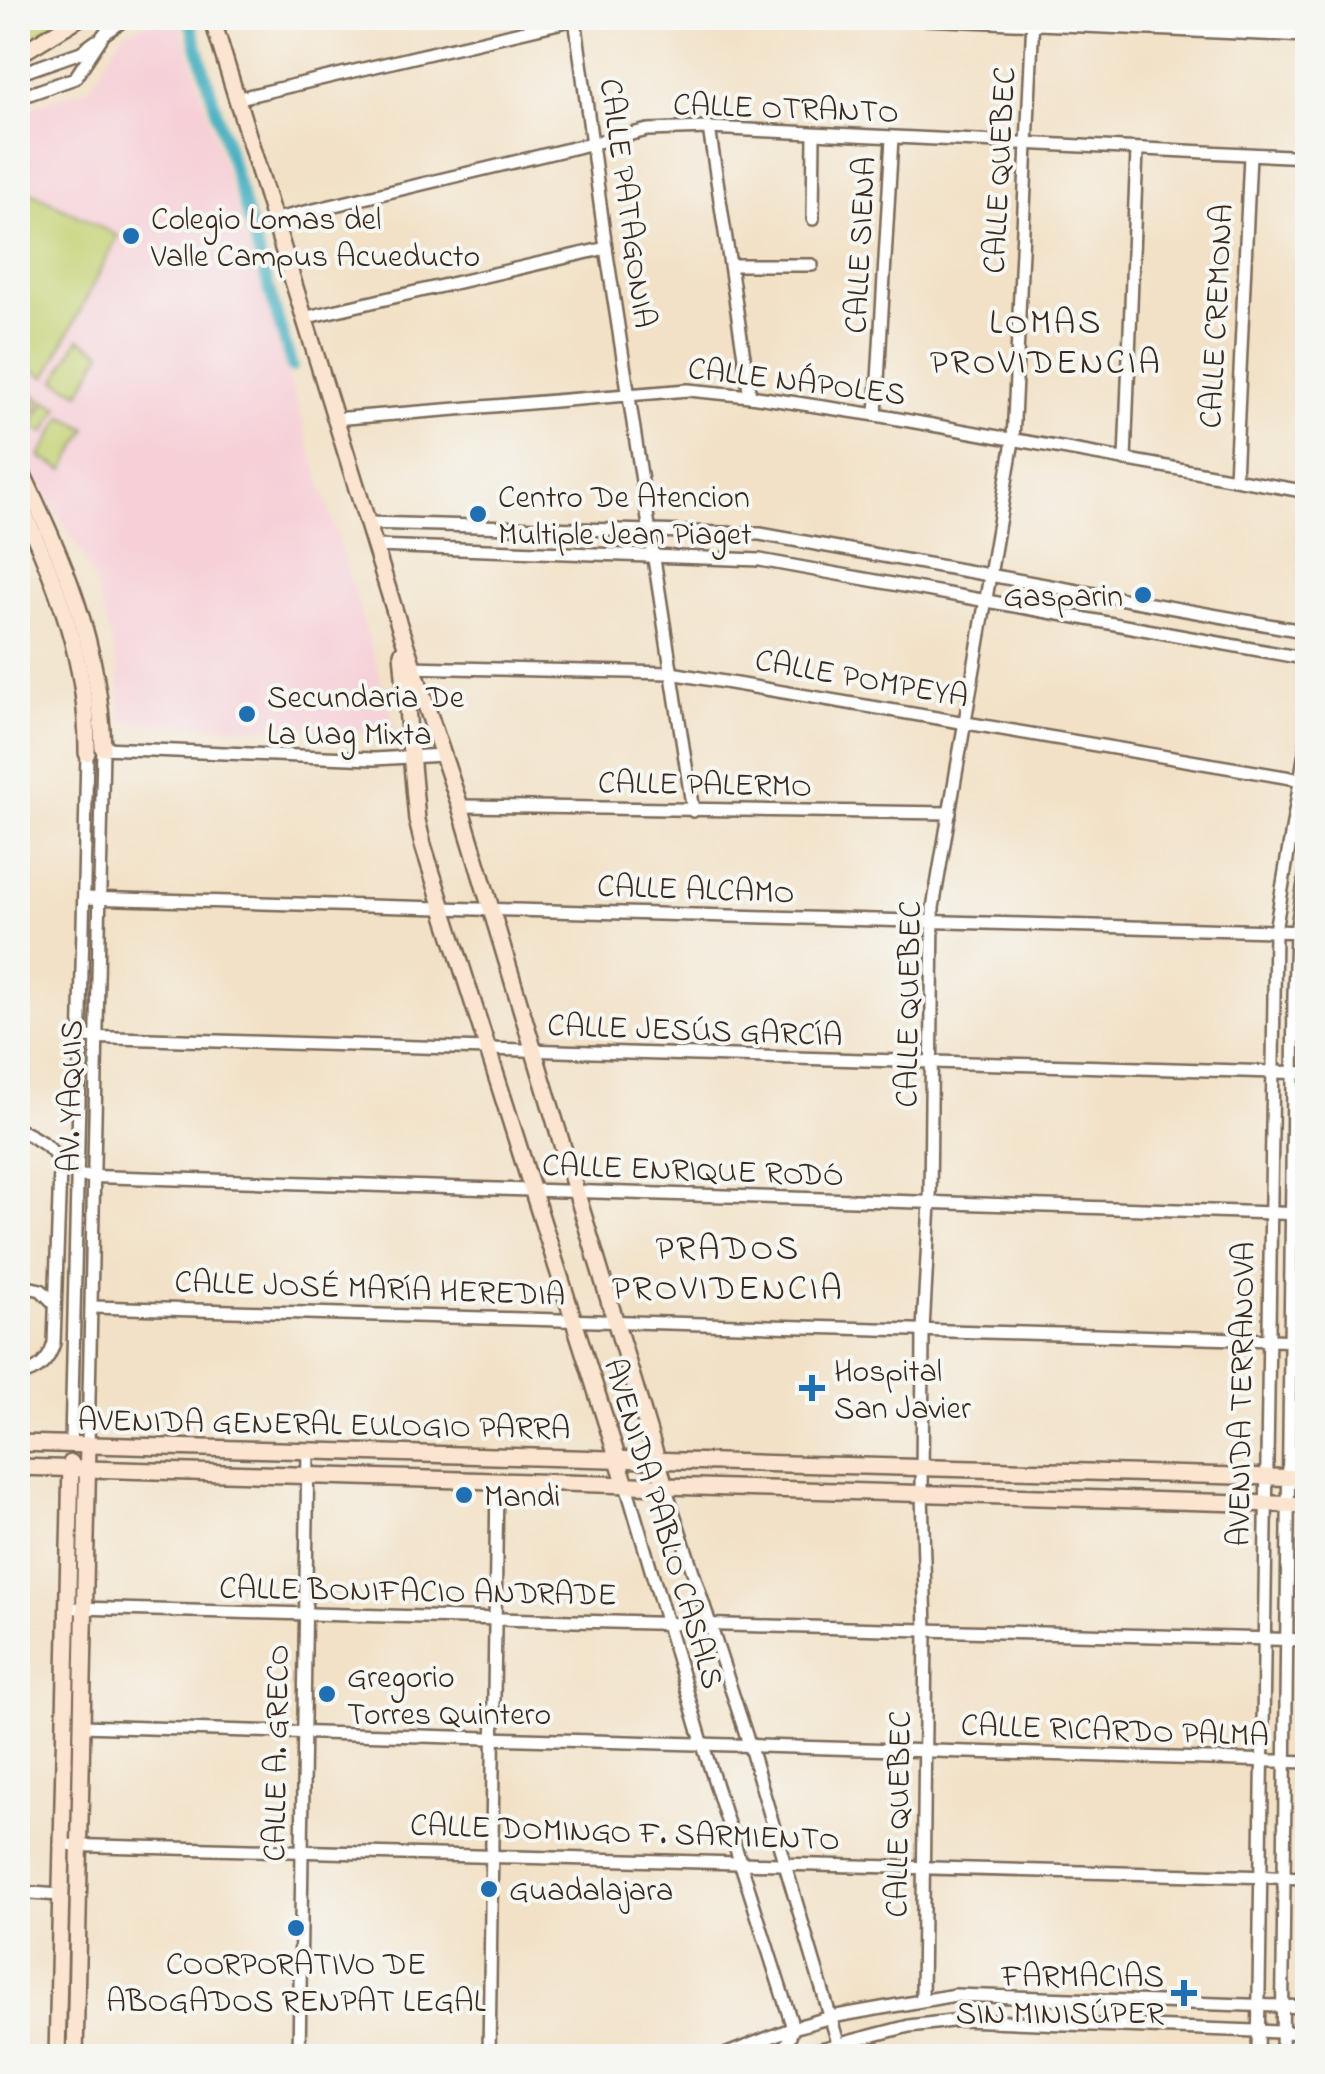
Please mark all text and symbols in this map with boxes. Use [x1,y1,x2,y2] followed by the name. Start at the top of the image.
[973,66,1030,275] street label: CALLE QUEBEC
[585,76,666,331] street label: CALLE PATAGONIA
[672,83,900,138] street label: CALLE OTRANTO
[834,156,891,335] street label: CALLE SIENA
[150,198,480,282] place label: Colegio Lomas del Valle Campus Acueducto
[1189,203,1248,430] street label: CALLE CREMONA
[120,225,142,247] marker: Colegio Lomas del Valle Campus Acueducto
[930,299,1162,390] district label: LOMAS PROVIDENCIA
[685,347,908,420] street label: CALLE NÁPOLES
[498,476,752,560] place label: Centro De Atencion Multiple Jean Piaget
[467,503,489,525] marker: Centro De Atencion Multiple Jean Piaget
[1003,575,1123,622] place label: Gasparin
[1132,584,1154,606] marker: Gasparin
[751,639,972,722] street label: CALLE POMPEYA
[267,676,465,760] place label: Secundaria De La Uag Mixta
[236,703,258,725] marker: Secundaria De La Uag Mixta
[598,761,812,812] street label: CALLE PALERMO
[596,865,795,918] street label: CALLE ALCAMO
[885,900,936,1108] street label: CALLE QUEBEC
[547,1004,843,1061] street label: CALLE JESÚS GARCÍA
[48,1019,97,1173] street label: AV. YAQUIS
[541,1144,845,1201] street label: CALLE ENRIQUE RODÓ
[612,1225,844,1316] district label: PRADOS PROVIDENCIA
[1217,1241,1270,1547] street label: AVENIDA TERRANOVA
[174,1260,566,1321] street label: CALLE JOSÉ MARÍA HEREDIA
[834,1350,971,1434] place label: Hospital San Javier
[589,1353,734,1695] street label: AVENIDA PABLO CASALS
[799,1375,825,1401] marker: Hospital San Javier
[77,1399,571,1454] street label: AVENIDA GENERAL EULOGIO PARRA
[484,1475,560,1522] place label: Mandi
[453,1484,475,1506] marker: Mandi
[219,1567,617,1620] street label: CALLE BONIFACIO ANDRADE
[253,1644,304,1862] street label: CALLE A. GRECO
[347,1656,551,1740] place label: Gregorio Torres Quintero
[316,1683,338,1705] marker: Gregorio Torres Quintero
[960,1704,1270,1761] street label: CALLE RICARDO PALMA
[875,1710,926,1918] street label: CALLE QUEBEC
[409,1804,841,1865] street label: CALLE DOMINGO F. SARMIENTO
[509,1869,673,1916] place label: Guadalajara
[478,1878,500,1900] marker: Guadalajara
[285,1917,307,1939] marker: COORPORATIVO DE ABOGADOS RENPAT LEGAL
[106,1943,486,2027] place label: COORPORATIVO DE ABOGADOS RENPAT LEGAL
[956,1955,1164,2039] place label: FARMACIAS SIN MINISÚPER
[1173,1982,1195,2004] marker: FARMACIAS SIN MINISÚPER

